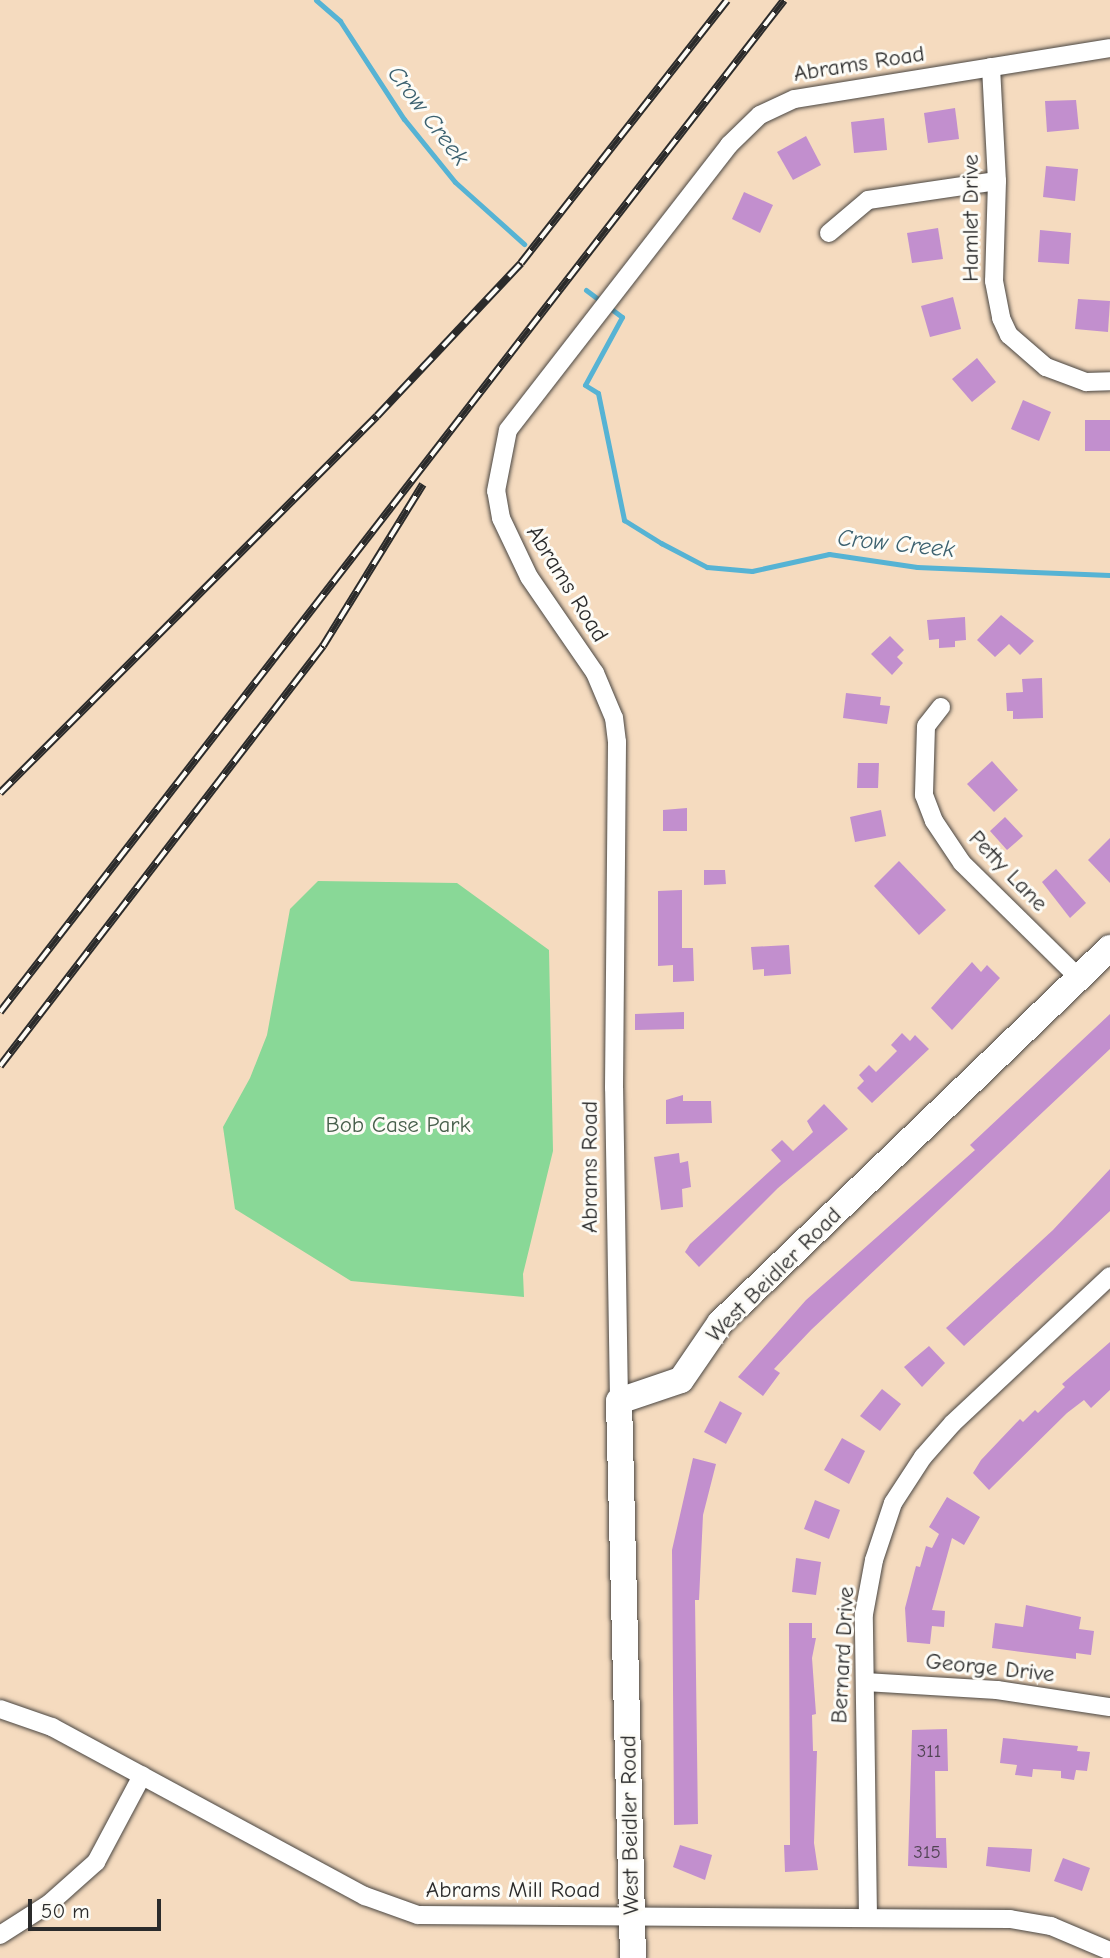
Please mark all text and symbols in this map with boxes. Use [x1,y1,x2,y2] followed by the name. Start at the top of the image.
[792,40,926,88] street label: Abrams Road
[381,60,475,172] water label: Crow Creek
[957,154,985,282] street label: Hamlet Drive
[520,521,614,647] street label: Abrams Road
[836,524,956,564] water label: Crow Creek
[963,825,1053,917] street label: Petty Lane
[576,1101,604,1233] street label: Abrams Road
[325,1111,471,1139] park label: Bob Case Park
[701,1202,847,1348] street label: West Beidler Road
[826,1586,860,1724] street label: Bernard Drive
[924,1648,1056,1688] street label: George Drive
[615,1735,645,1915] street label: West Beidler Road
[917,1741,941,1763] house number: 311
[913,1842,941,1864] house number: 315
[426,1876,600,1904] street label: Abrams Mill Road
[32,1884,164,1928] scale bar
[41,1899,90,1923] text: 50 m

